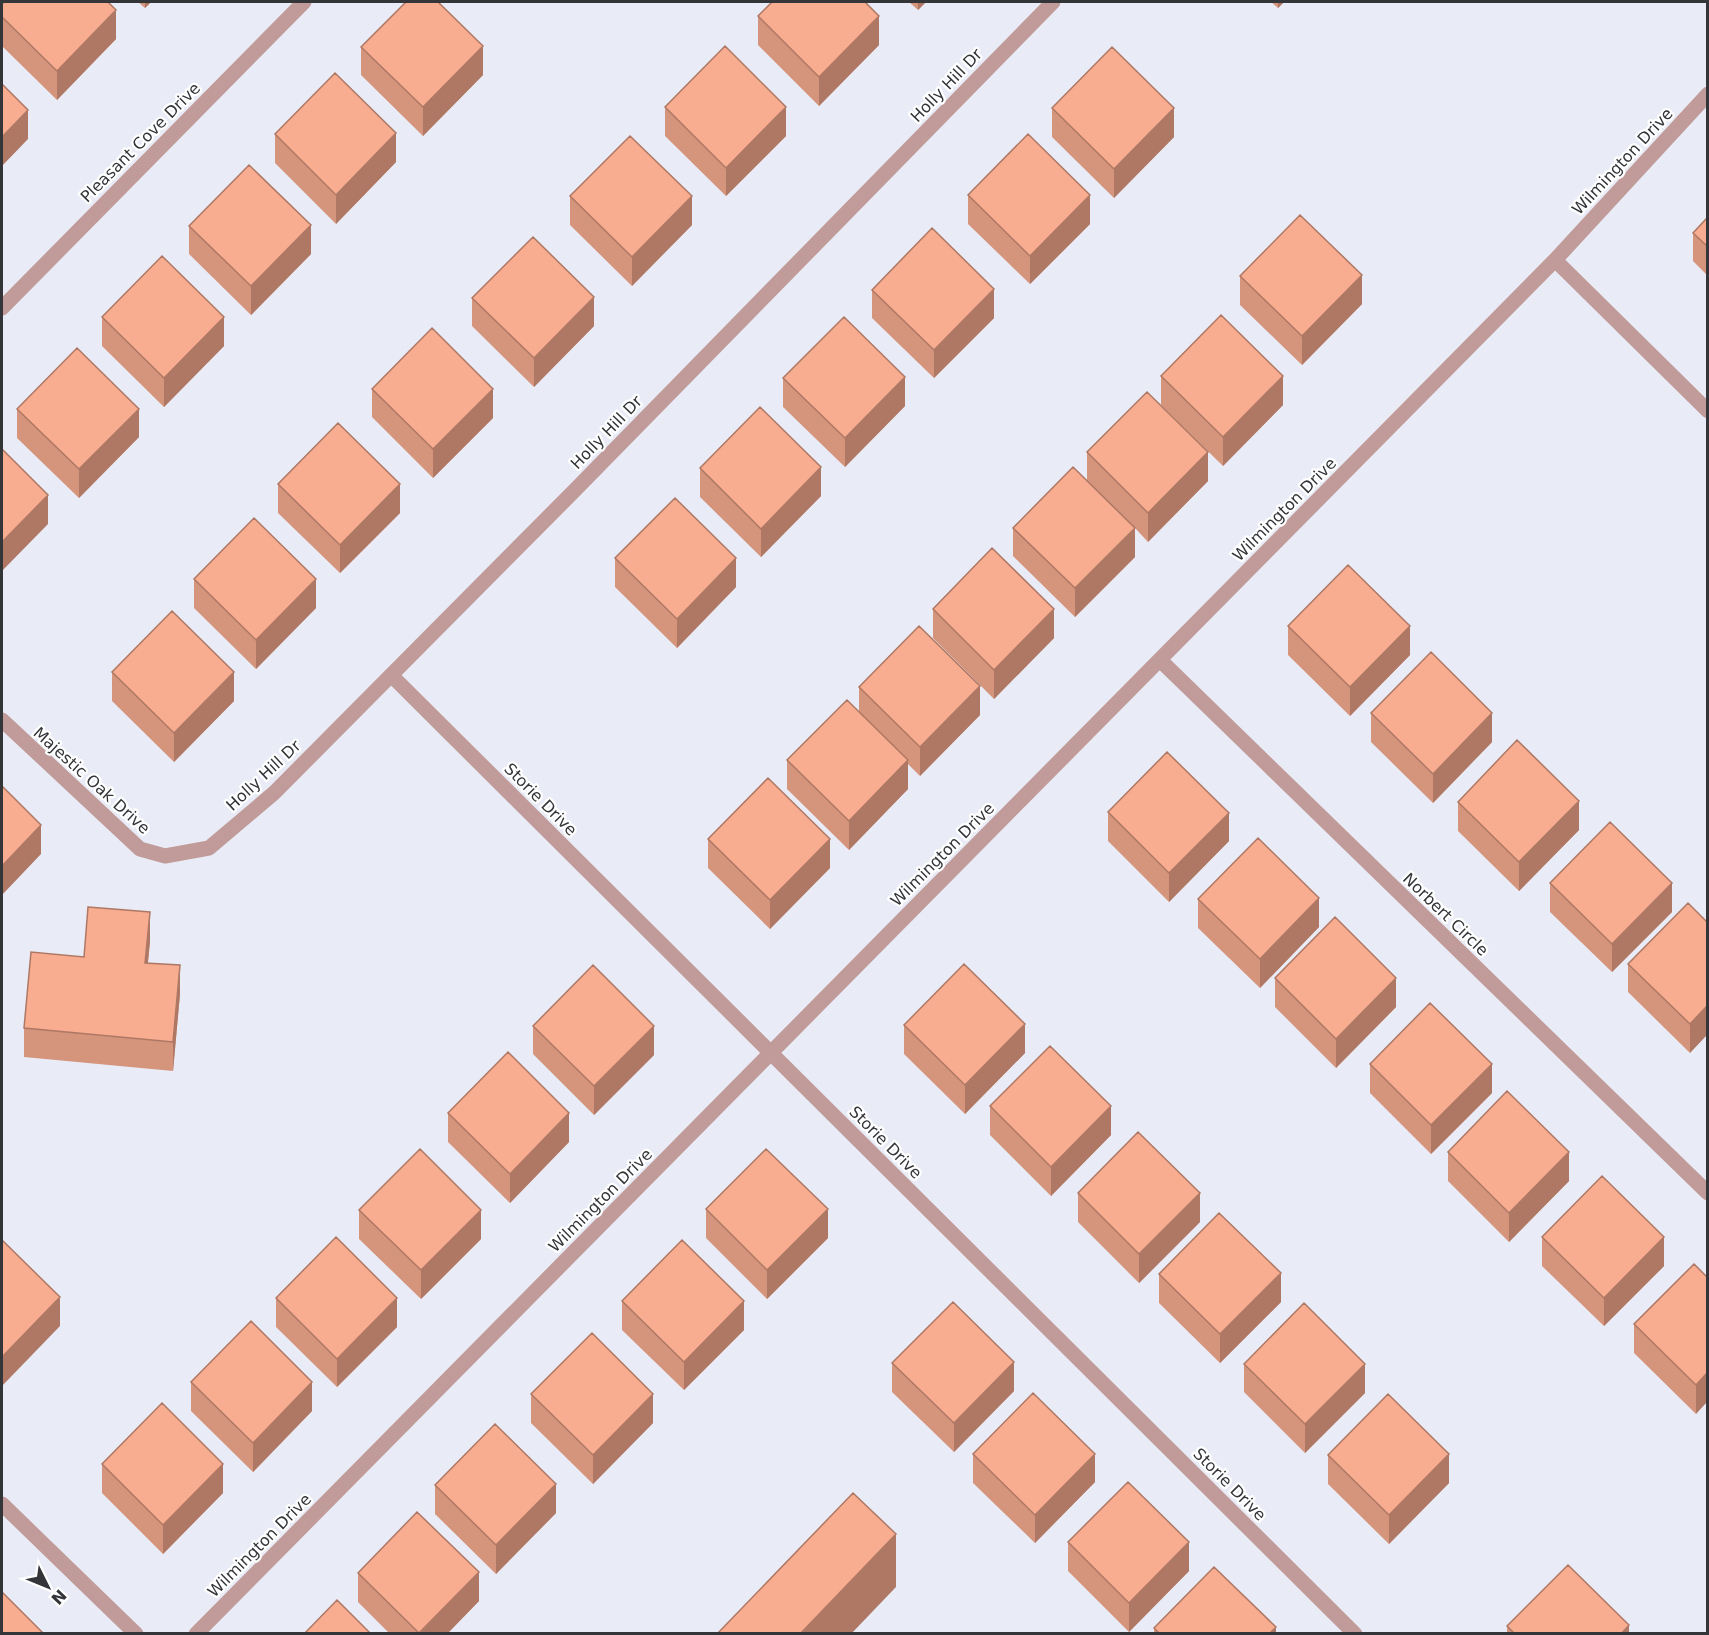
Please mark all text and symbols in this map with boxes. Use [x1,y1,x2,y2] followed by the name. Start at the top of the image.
[907,44,986,126] street label: Holly Hill Dr
[77,79,204,206] street label: Pleasant Cove Drive
[1568,104,1677,219] street label: Wilmington Drive
[567,391,646,473] street label: Holly Hill Dr
[1229,454,1340,565] street label: Wilmington Drive
[29,723,154,838] street label: Majestic Oak Drive
[222,736,305,815] street label: Holly Hill Dr
[500,759,581,840] street label: Storie Drive
[887,799,998,910] street label: Wilmington Drive
[1399,869,1492,960] street label: Norbert Circle
[845,1102,926,1183] street label: Storie Drive
[545,1145,656,1256] street label: Wilmington Drive
[1189,1444,1270,1525] street label: Storie Drive
[204,1490,315,1601] street label: Wilmington Drive
[18,1557,78,1617] north arrow
[47,1586,70,1608] text: N

